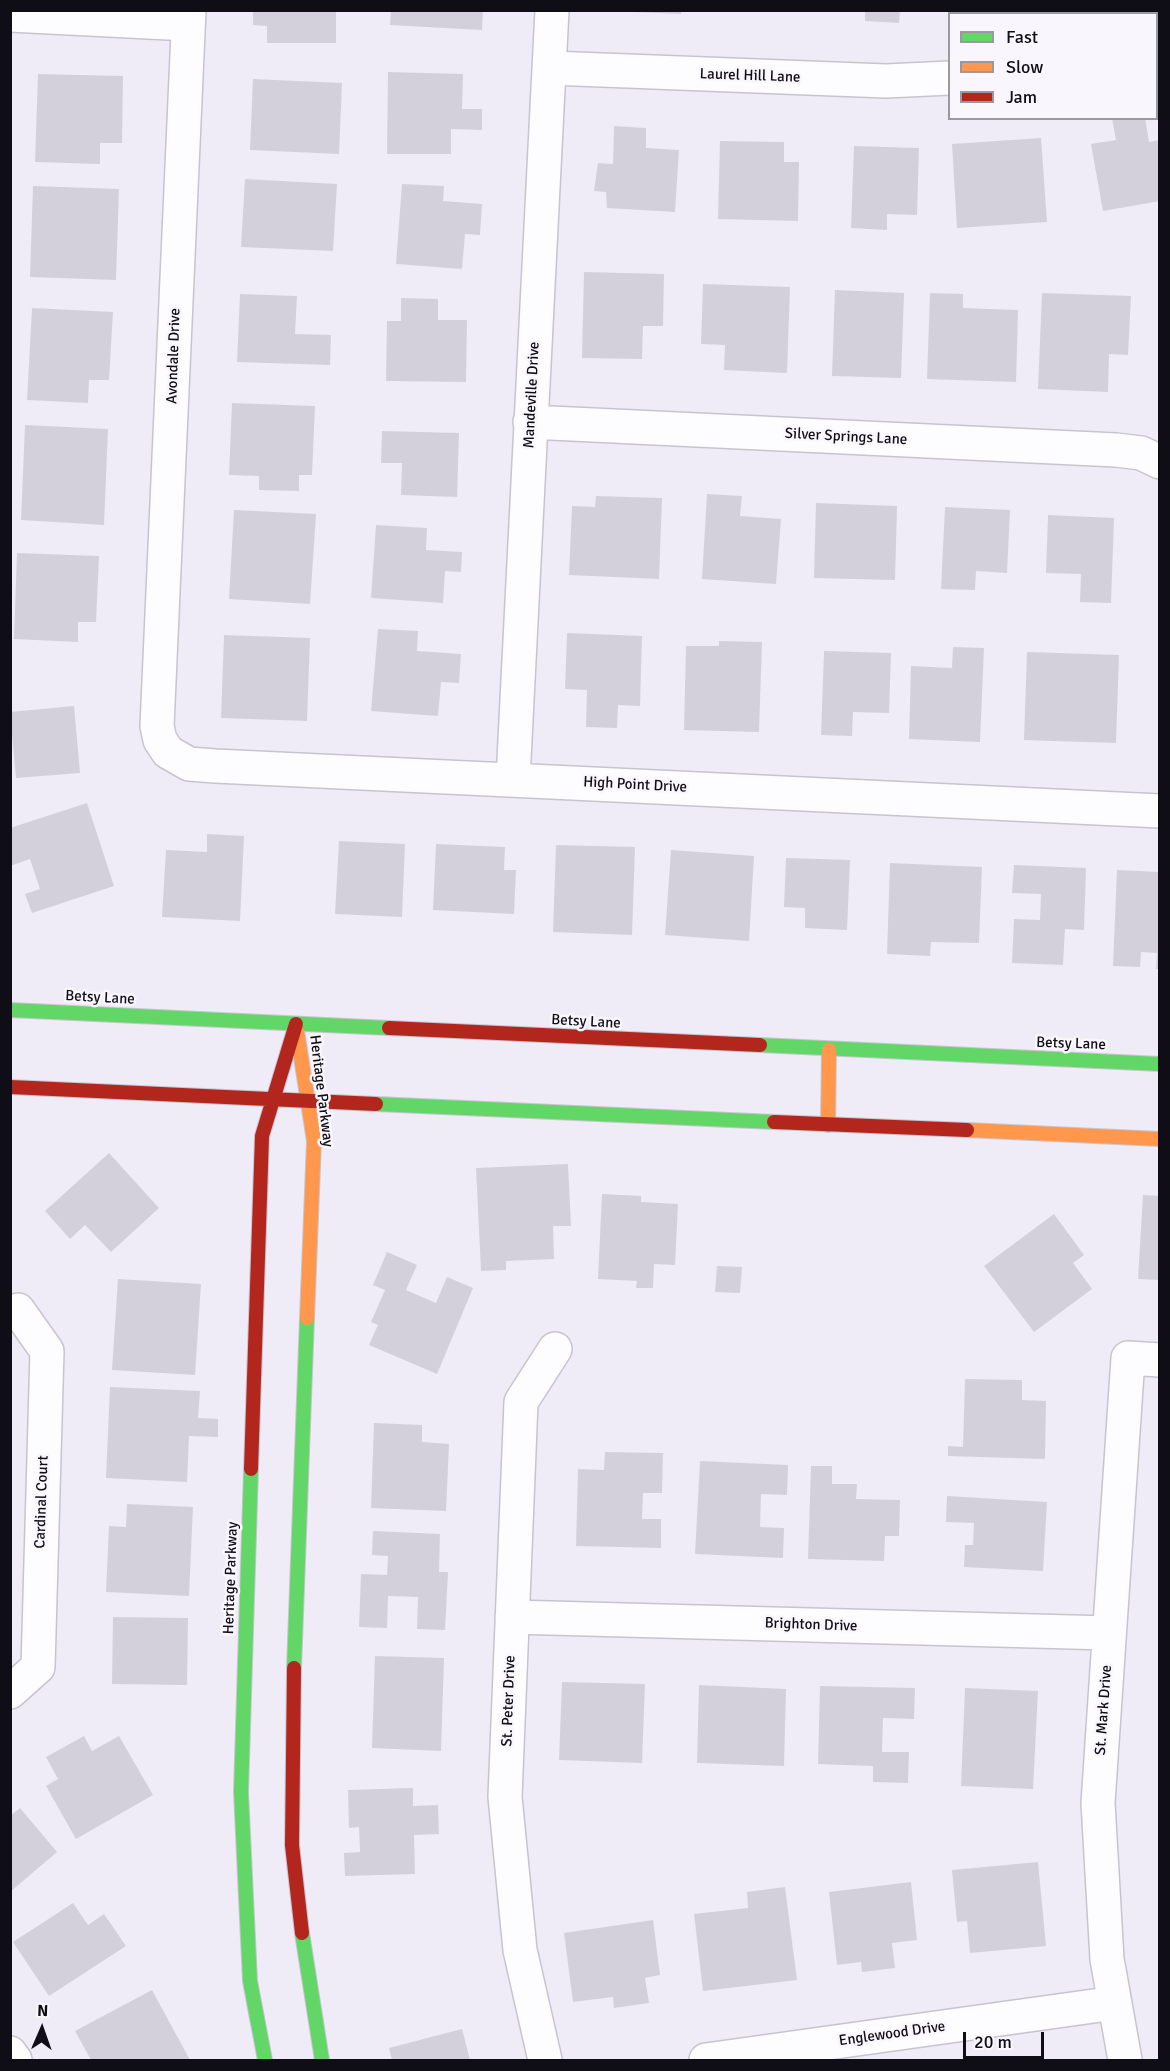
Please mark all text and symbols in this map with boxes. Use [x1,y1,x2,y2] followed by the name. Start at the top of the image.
[948,12,1158,120] legend
[1006,26,1038,48] text: Fast
[1006,56,1043,78] text: Slow
[699,65,801,87] street label: Laurel Hill Lane
[1006,86,1037,108] text: Jam
[163,308,185,404] street label: Avondale Drive
[520,341,544,449] street label: Mandeville Drive
[784,425,908,449] street label: Silver Springs Lane
[583,773,687,797] street label: High Point Drive
[65,987,135,1009] street label: Betsy Lane
[551,1011,621,1033] street label: Betsy Lane
[305,1034,337,1148] street label: Heritage Parkway
[1036,1034,1106,1054] street label: Betsy Lane
[31,1455,53,1549] street label: Cardinal Court
[220,1521,242,1635] street label: Heritage Parkway
[764,1614,858,1636] street label: Brighton Drive
[498,1655,520,1747] street label: St. Peter Drive
[1092,1664,1116,1756] street label: St. Mark Drive
[12,1999,72,2059] north arrow
[37,2001,49,2021] text: N
[838,2018,946,2050] street label: Englewood Drive
[966,2020,1047,2058] scale bar
[974,2031,1012,2053] text: 20 m

